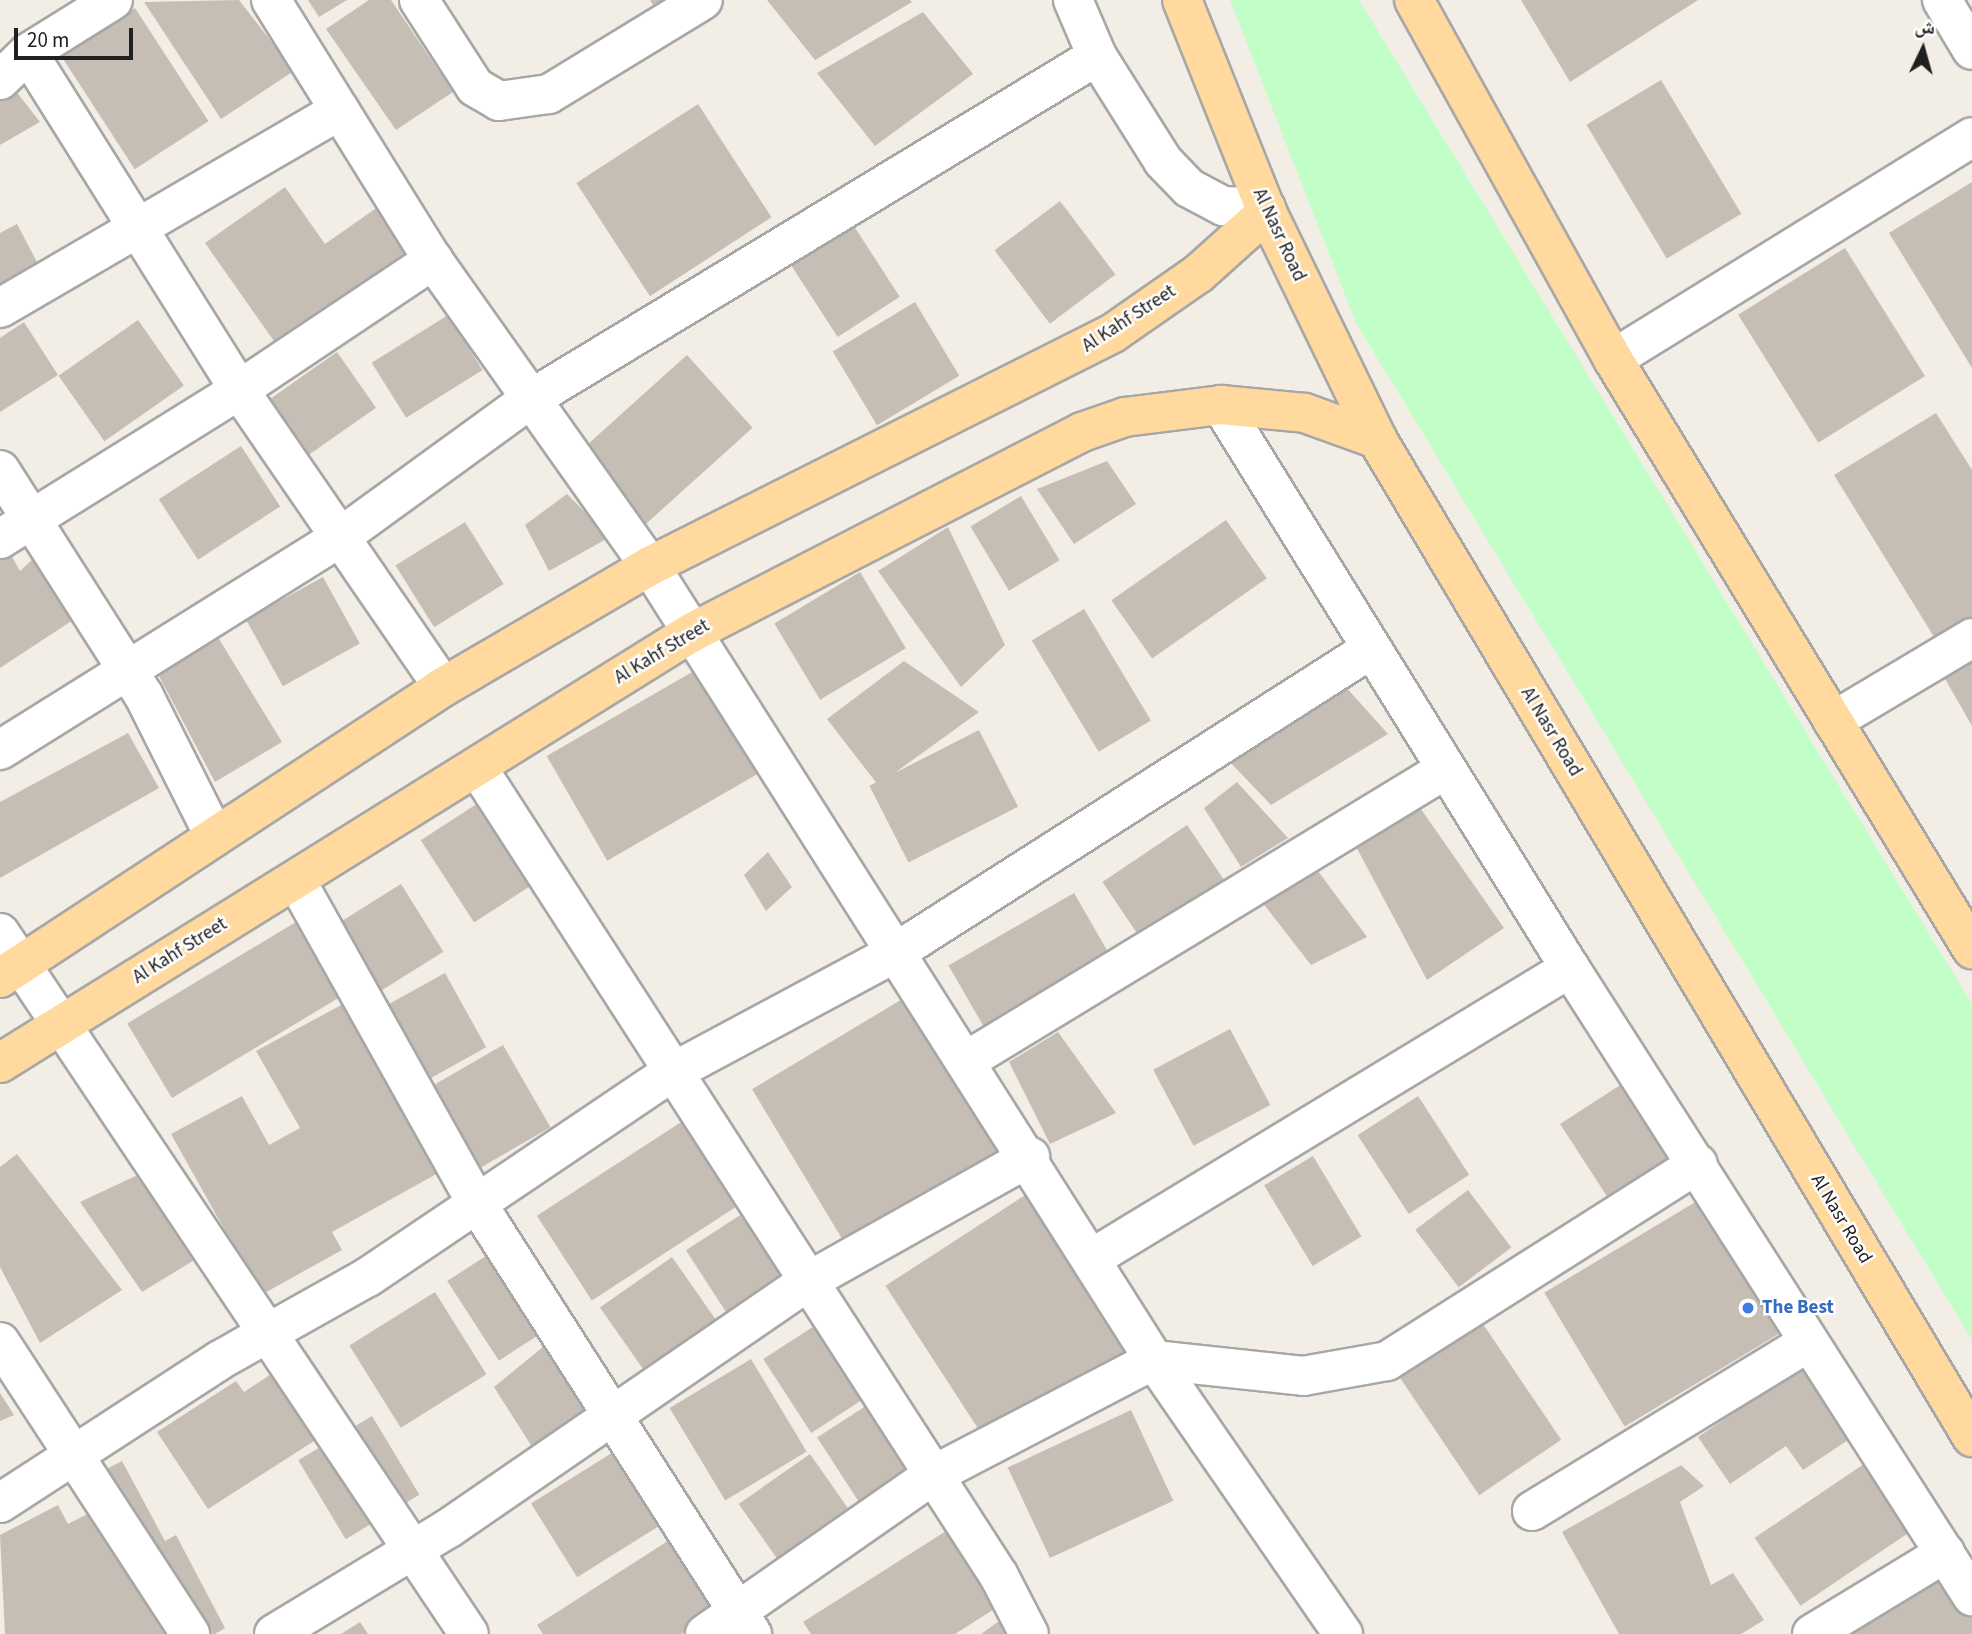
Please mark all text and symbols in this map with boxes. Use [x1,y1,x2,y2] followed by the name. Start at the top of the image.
[1914,13,1936,42] text: ش
[18,14,136,58] scale bar
[1888,14,1958,84] north arrow
[27,25,69,55] text: 20 m
[1248,185,1310,285] street label: Al Nasr Road
[1078,280,1180,358] street label: Al Kahf Street
[610,615,714,689] street label: Al Kahf Street
[1515,683,1587,781] street label: Al Nasr Road
[129,913,231,989] street label: Al Kahf Street
[1805,1170,1877,1268] street label: Al Nasr Road
[1762,1297,1834,1319] place label: The Best
[1740,1300,1756,1316] marker: The Best

